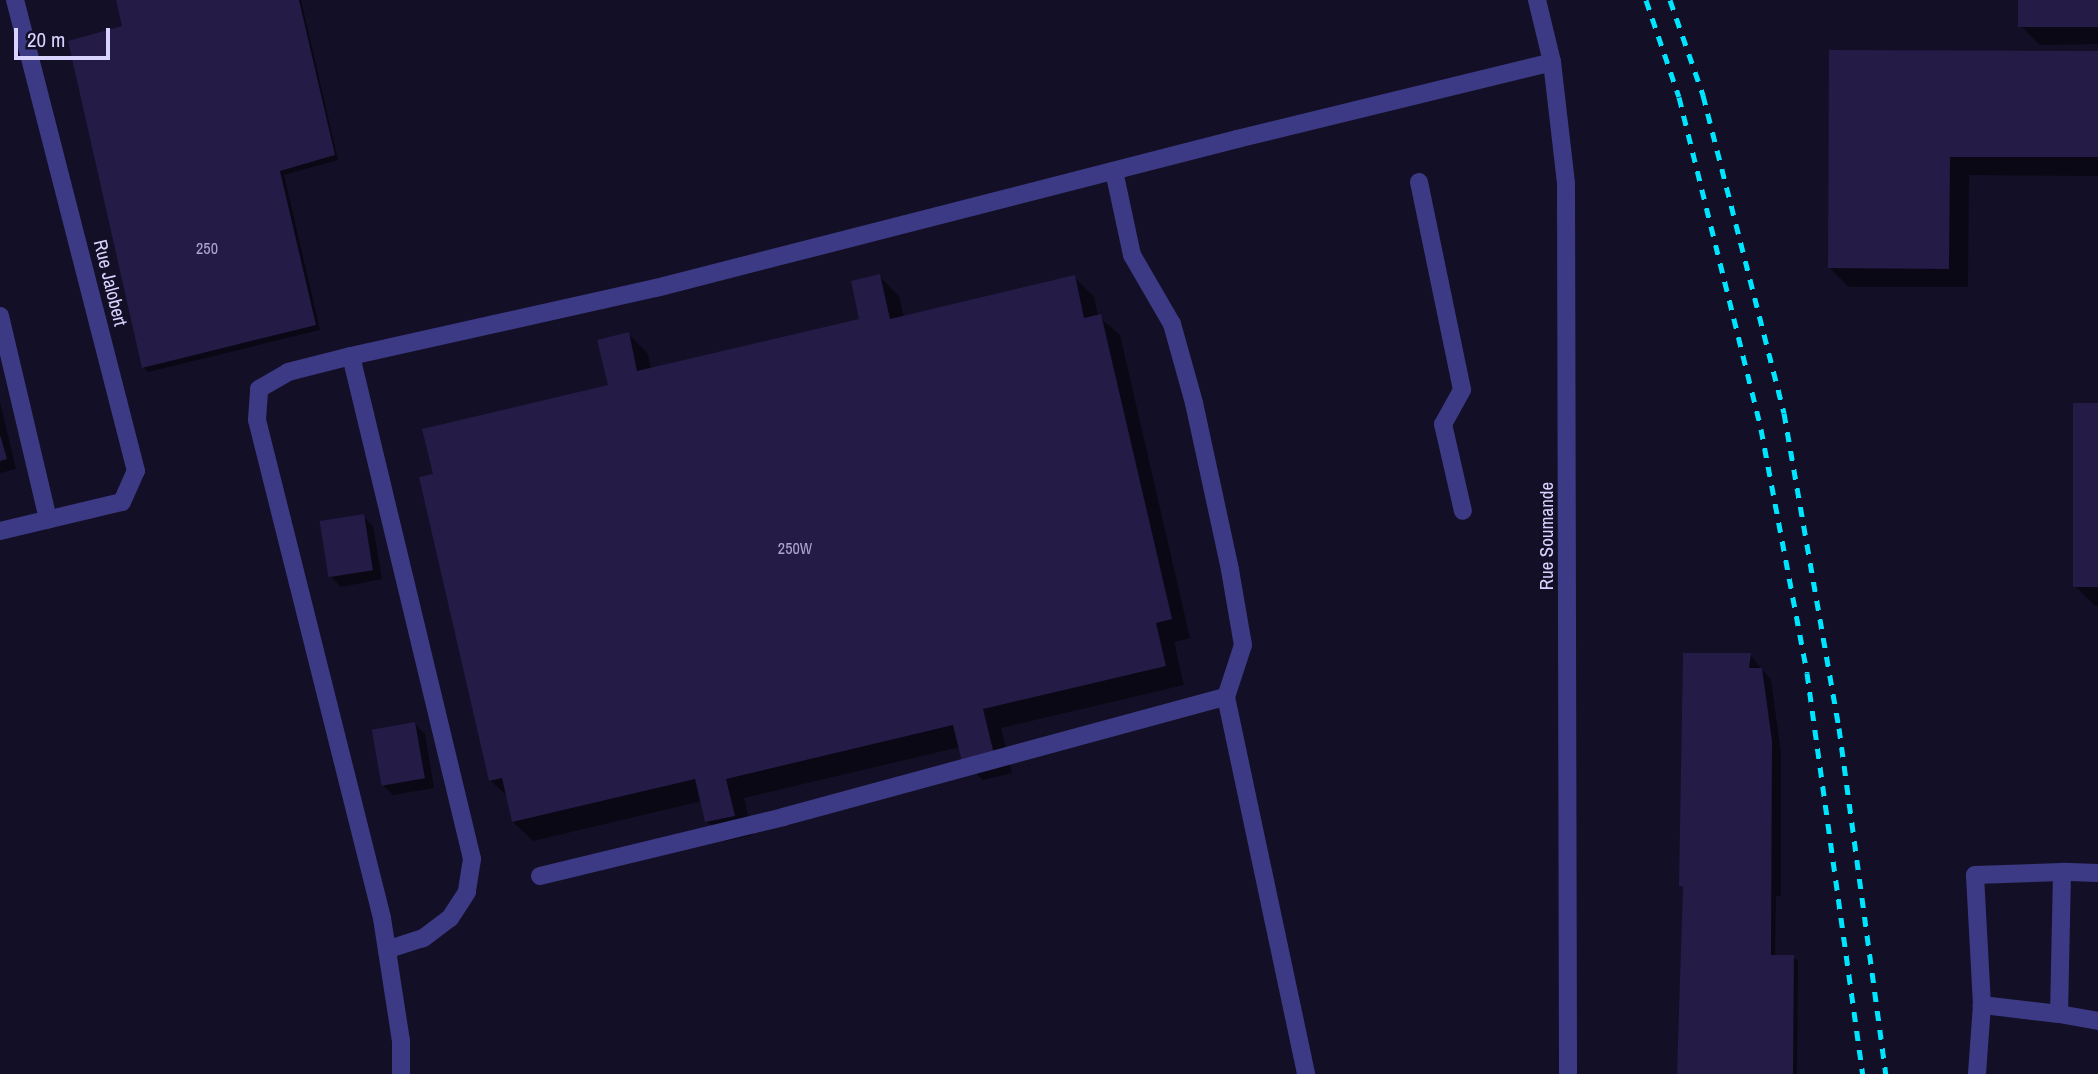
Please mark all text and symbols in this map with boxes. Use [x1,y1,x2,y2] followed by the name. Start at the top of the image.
[18,14,114,58] scale bar
[27,25,65,54] text: 20 m
[88,237,132,329] street label: Rue Jalobert
[196,238,218,258] house number: 250
[1536,482,1558,590] street label: Rue Soumande
[778,538,812,558] house number: 250W

